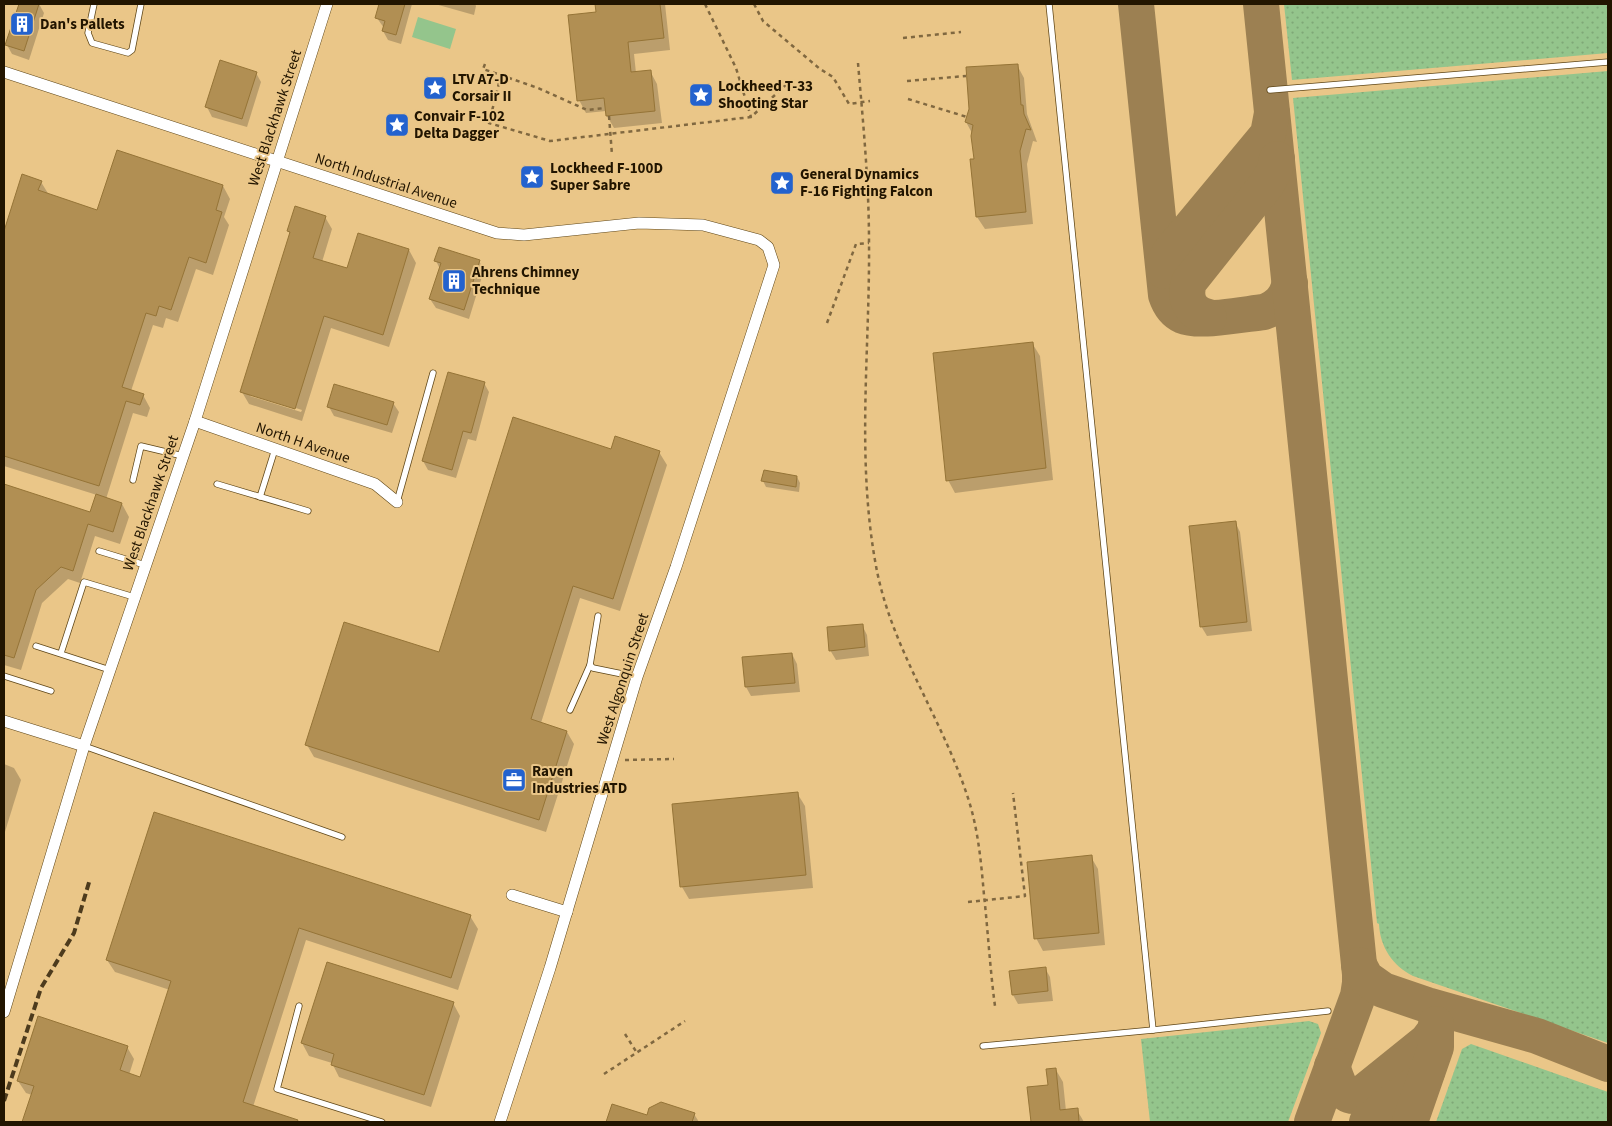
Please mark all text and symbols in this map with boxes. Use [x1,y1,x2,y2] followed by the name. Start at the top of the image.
[9,11,35,37] building icon: Dan's Pallets
[40,14,125,35] place label: Dan's Pallets
[243,47,307,189] street label: West Blackhawk Street
[452,69,512,107] place label: LTV A7-D Corsair II
[422,75,448,101] place icon: LTV A7-D Corsair II
[718,76,813,114] place label: Lockheed T-33 Shooting Star
[688,82,714,108] place icon: Lockheed T-33 Shooting Star
[414,106,505,144] place label: Convair F-102 Delta Dagger
[384,112,410,138] place icon: Convair F-102 Delta Dagger
[312,148,460,214] street label: North Industrial Avenue
[550,158,663,196] place label: Lockheed F-100D Super Sabre
[519,164,545,190] place icon: Lockheed F-100D Super Sabre
[800,164,933,202] place label: General Dynamics F-16 Fighting Falcon
[769,170,795,196] place icon: General Dynamics F-16 Fighting Falcon
[471,262,580,300] place label: Ahrens Chimney Technique
[441,268,467,294] building icon: Ahrens Chimney Technique
[253,417,353,469] street label: North H Avenue
[118,432,184,574] street label: West Blackhawk Street
[592,610,654,748] street label: West Algonquin Street
[532,761,627,799] place label: Raven Industries ATD
[501,767,527,793] office icon: Raven Industries ATD

